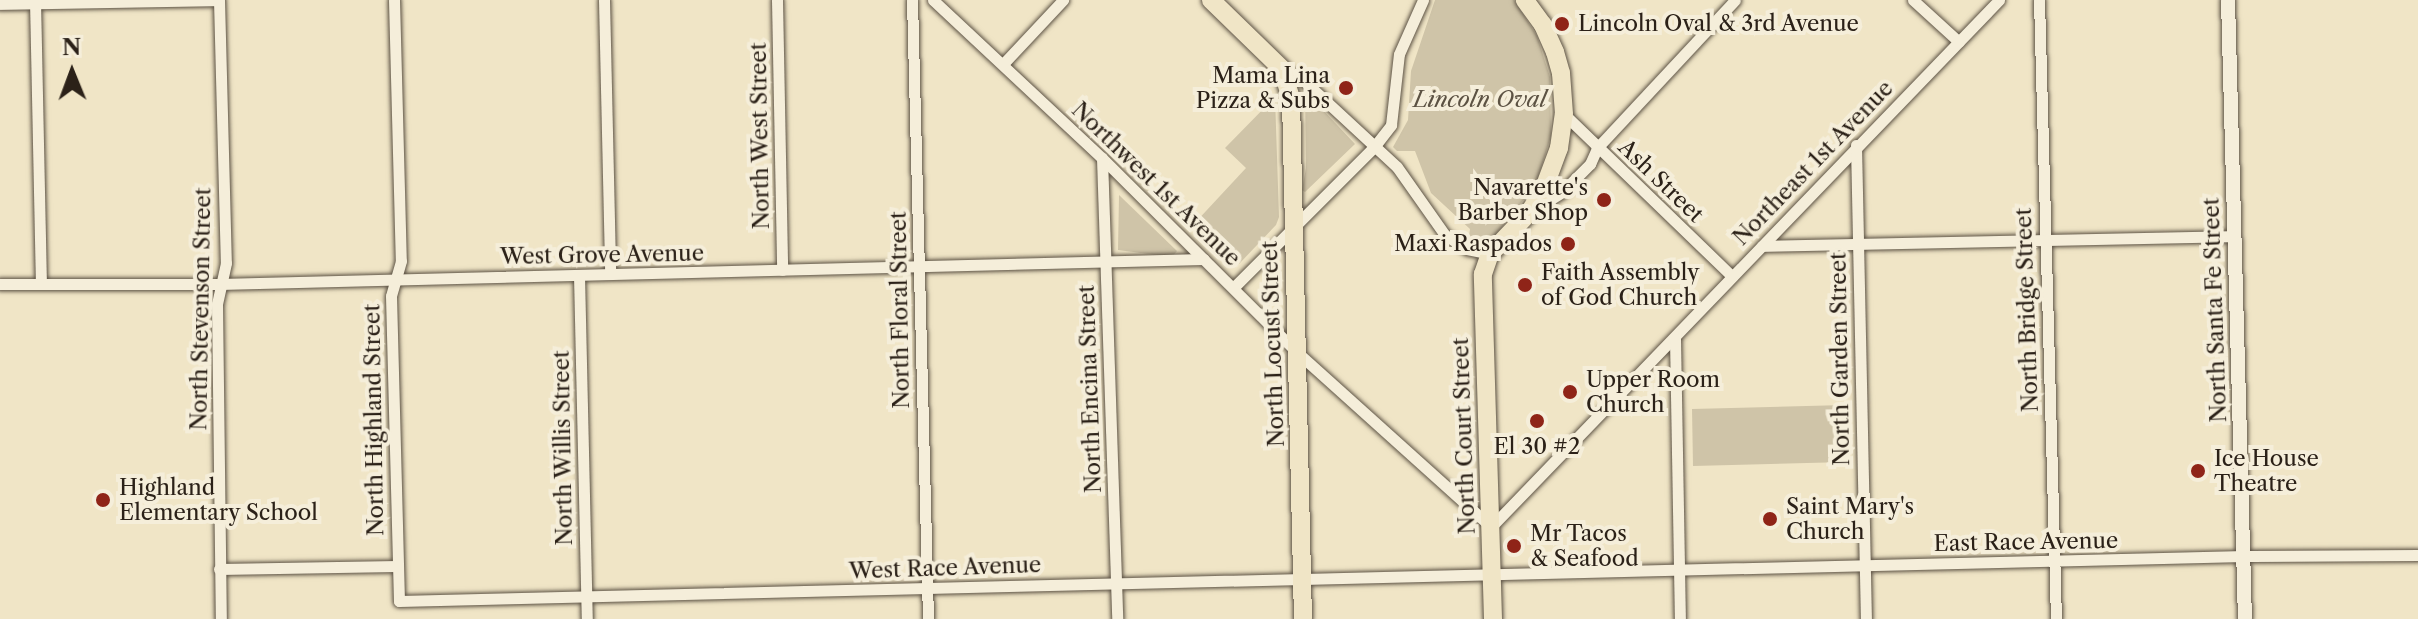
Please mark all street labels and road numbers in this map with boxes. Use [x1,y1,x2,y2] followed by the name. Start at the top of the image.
[745,42,775,230] street label: North West Street
[1727,75,1899,251] street label: Northeast 1st Avenue
[1066,96,1246,272] street label: Northwest 1st Avenue
[1613,134,1709,228] street label: Ash Street
[186,187,216,431] street label: North Stevenson Street
[2198,197,2232,423] street label: North Santa Fe Street
[2010,207,2044,413] street label: North Bridge Street
[885,211,915,409] street label: North Floral Street
[499,240,705,270] street label: West Grove Avenue
[1256,240,1290,448] street label: North Locust Street
[1825,252,1855,466] street label: North Garden Street
[1073,284,1107,494] street label: North Encina Street
[359,304,389,536] street label: North Highland Street
[1447,337,1481,535] street label: North Court Street
[548,350,578,546] street label: North Willis Street
[1933,527,2119,557] street label: East Race Avenue
[848,551,1042,585] street label: West Race Avenue

